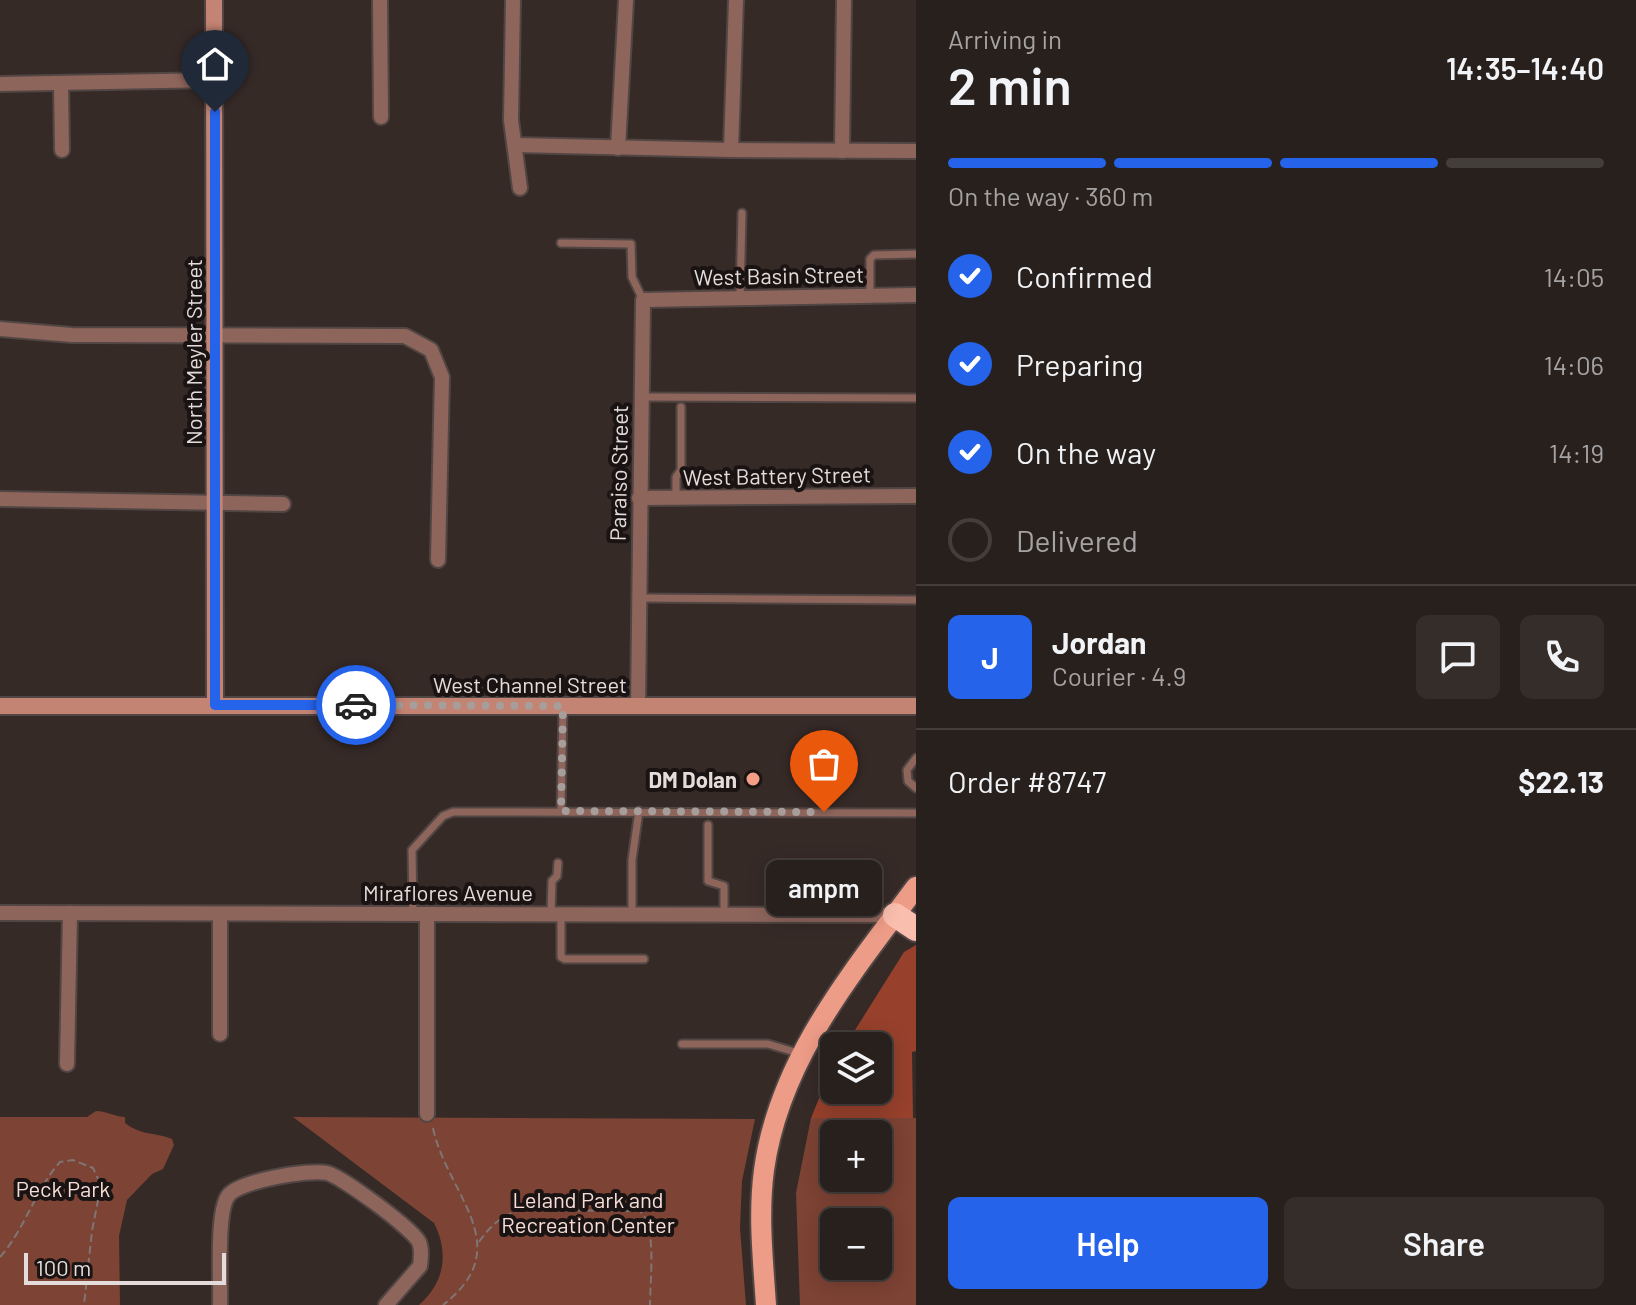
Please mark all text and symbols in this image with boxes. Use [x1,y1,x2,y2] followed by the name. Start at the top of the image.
[948,23,1062,54] text: Arriving in
[181,30,249,112] pin
[193,42,237,86] icon: home
[1446,50,1604,86] text: 14:35–14:40
[948,53,1072,115] text: 2 min
[948,180,1153,211] text: On the way · 360 m
[948,254,992,298] icon: check
[1016,258,1153,294] text: Confirmed
[180,259,206,445] street label: North Meyler Street
[694,261,864,289] street label: West Basin Street
[1544,261,1604,292] text: 14:05
[948,342,992,386] icon: check
[1016,346,1143,382] text: Preparing
[1544,349,1604,380] text: 14:06
[604,405,632,541] street label: Paraiso Street
[948,430,992,474] icon: check
[1016,434,1156,470] text: On the way
[1549,437,1604,468] text: 14:19
[683,460,871,490] street label: West Battery Street
[1016,522,1138,558] text: Delivered
[1416,615,1500,699] button: chat
[1520,615,1604,699] button: phone
[1052,624,1147,660] text: Jordan
[981,639,999,675] text: J
[1052,660,1186,691] text: Courier · 4.9
[316,665,396,745] courier
[433,671,627,697] street label: West Channel Street
[334,683,378,727] icon: car
[790,730,858,812] pin
[802,742,846,786] icon: bag
[948,763,1106,799] text: Order #8747
[1518,763,1604,799] text: $22.13
[648,766,737,792] place label: DM Dolan
[744,770,762,788] marker: DM Dolan
[766,860,882,916] callout: ampm
[788,872,860,903] text: ampm
[363,879,533,905] street label: Miraflores Avenue
[820,1032,892,1280] map controls
[820,1032,892,1104] button: layers
[820,1120,892,1192] button: +
[16,1175,110,1201] park label: Peck Park
[501,1186,675,1237] park label: Leland Park and Recreation Center
[948,1197,1268,1289] button: Help
[1284,1197,1604,1289] button: Share
[820,1208,892,1280] button: −
[24,1249,226,1285] scale bar
[36,1254,91,1280] text: 100 m

